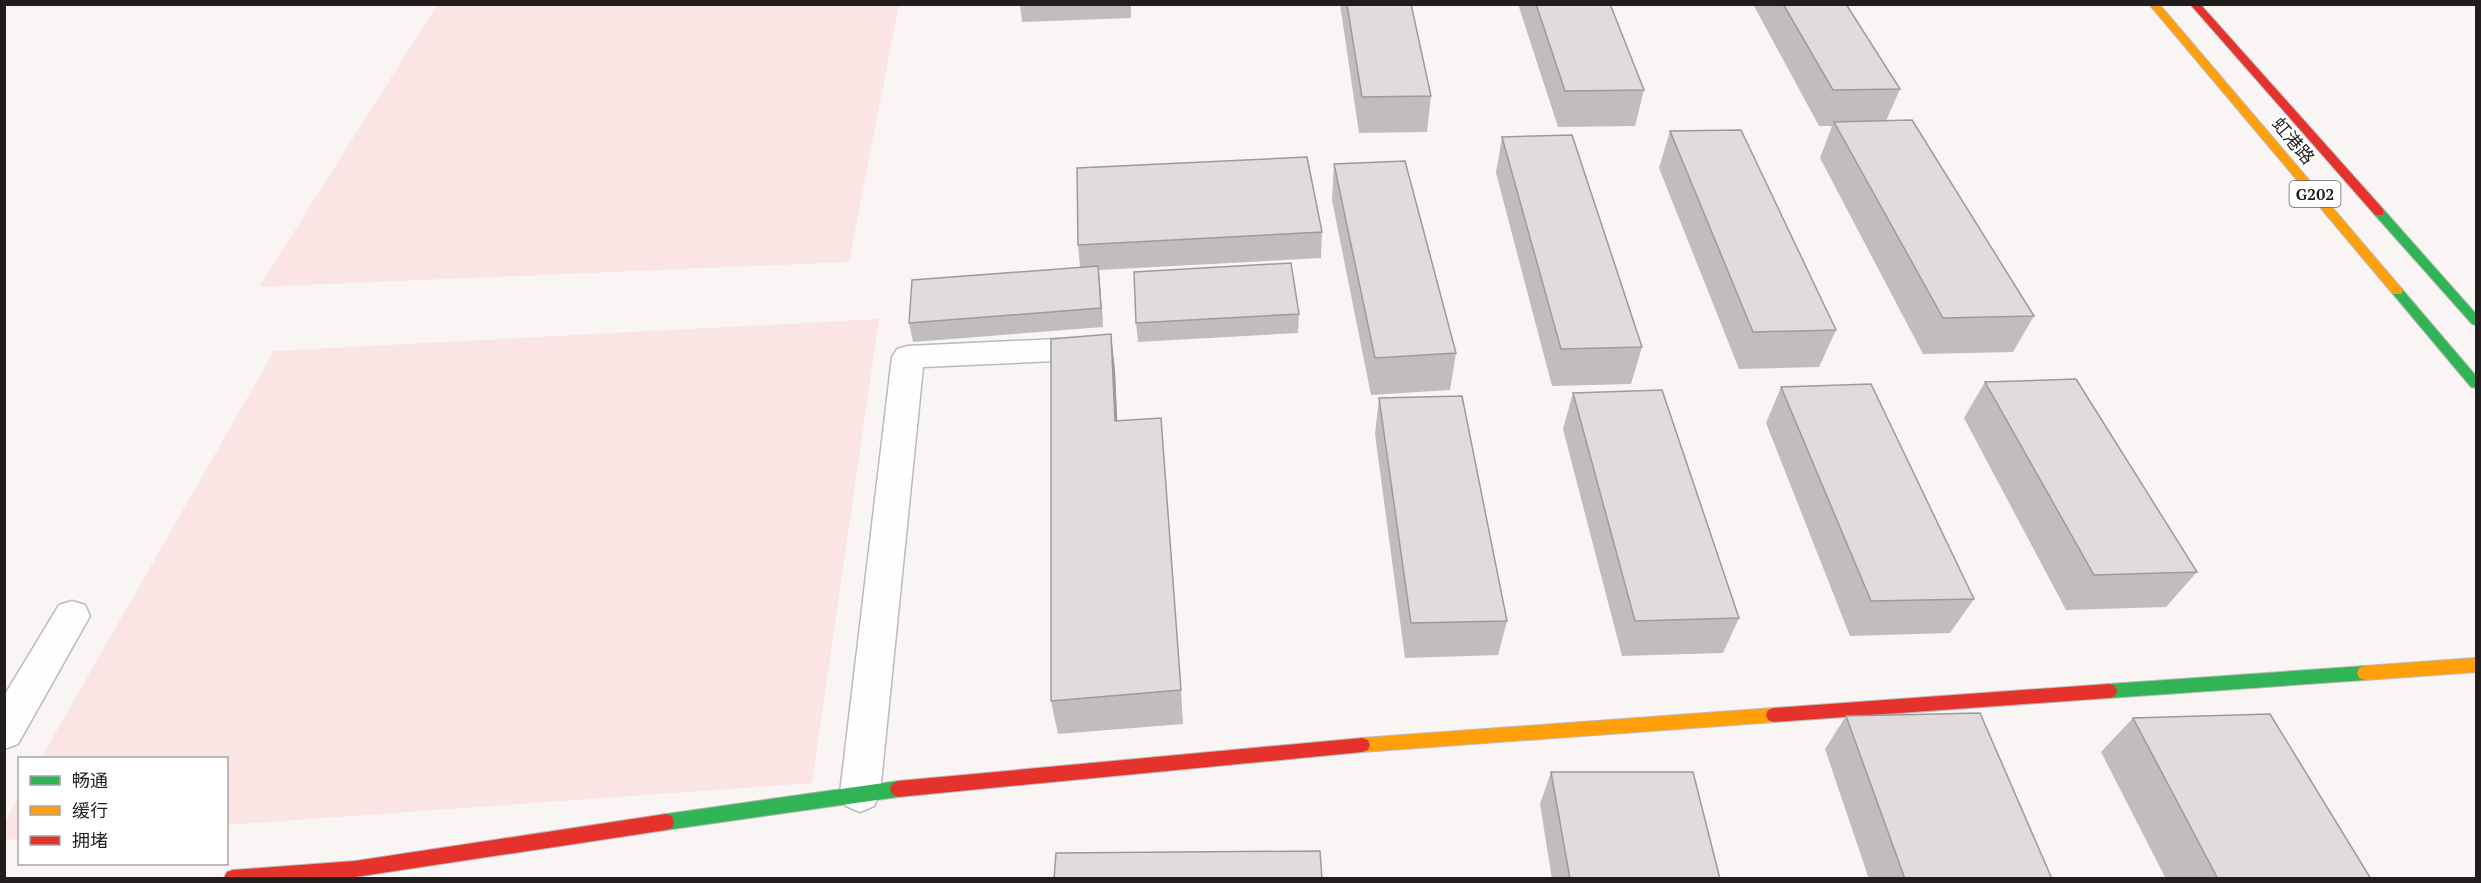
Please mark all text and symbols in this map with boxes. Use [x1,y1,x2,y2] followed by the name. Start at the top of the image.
[2267,112,2320,169] street label: 虹港路
[2290,181,2340,207] road number: G202
[18,757,228,865] legend
[72,768,108,792] text: 畅通
[72,798,108,822] text: 缓行
[72,828,108,852] text: 拥堵

